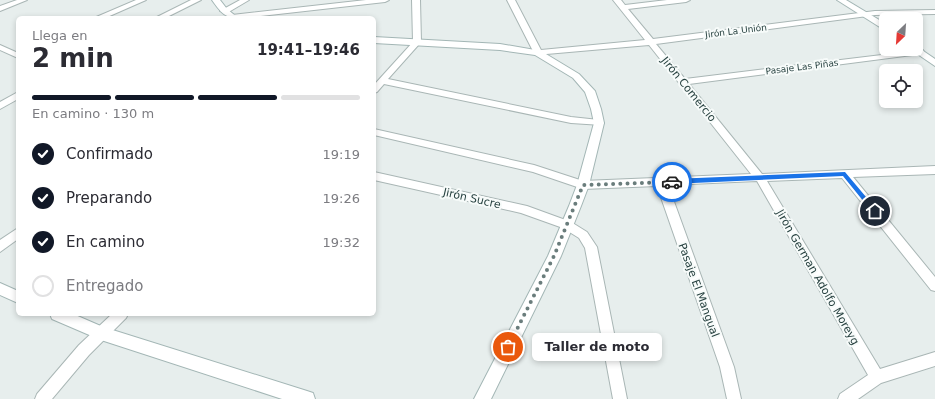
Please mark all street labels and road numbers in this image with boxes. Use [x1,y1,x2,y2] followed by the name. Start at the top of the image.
[704,22,767,40] street label: Jirón La Unión
[658,53,719,125] street label: Jirón Comercio
[765,58,839,76] street label: Pasaje Las Piñas
[441,185,502,211] street label: Jirón Sucre
[773,206,862,347] street label: Jirón German Adolfo Moreyg
[675,241,722,339] street label: Pasaje El Mangual

